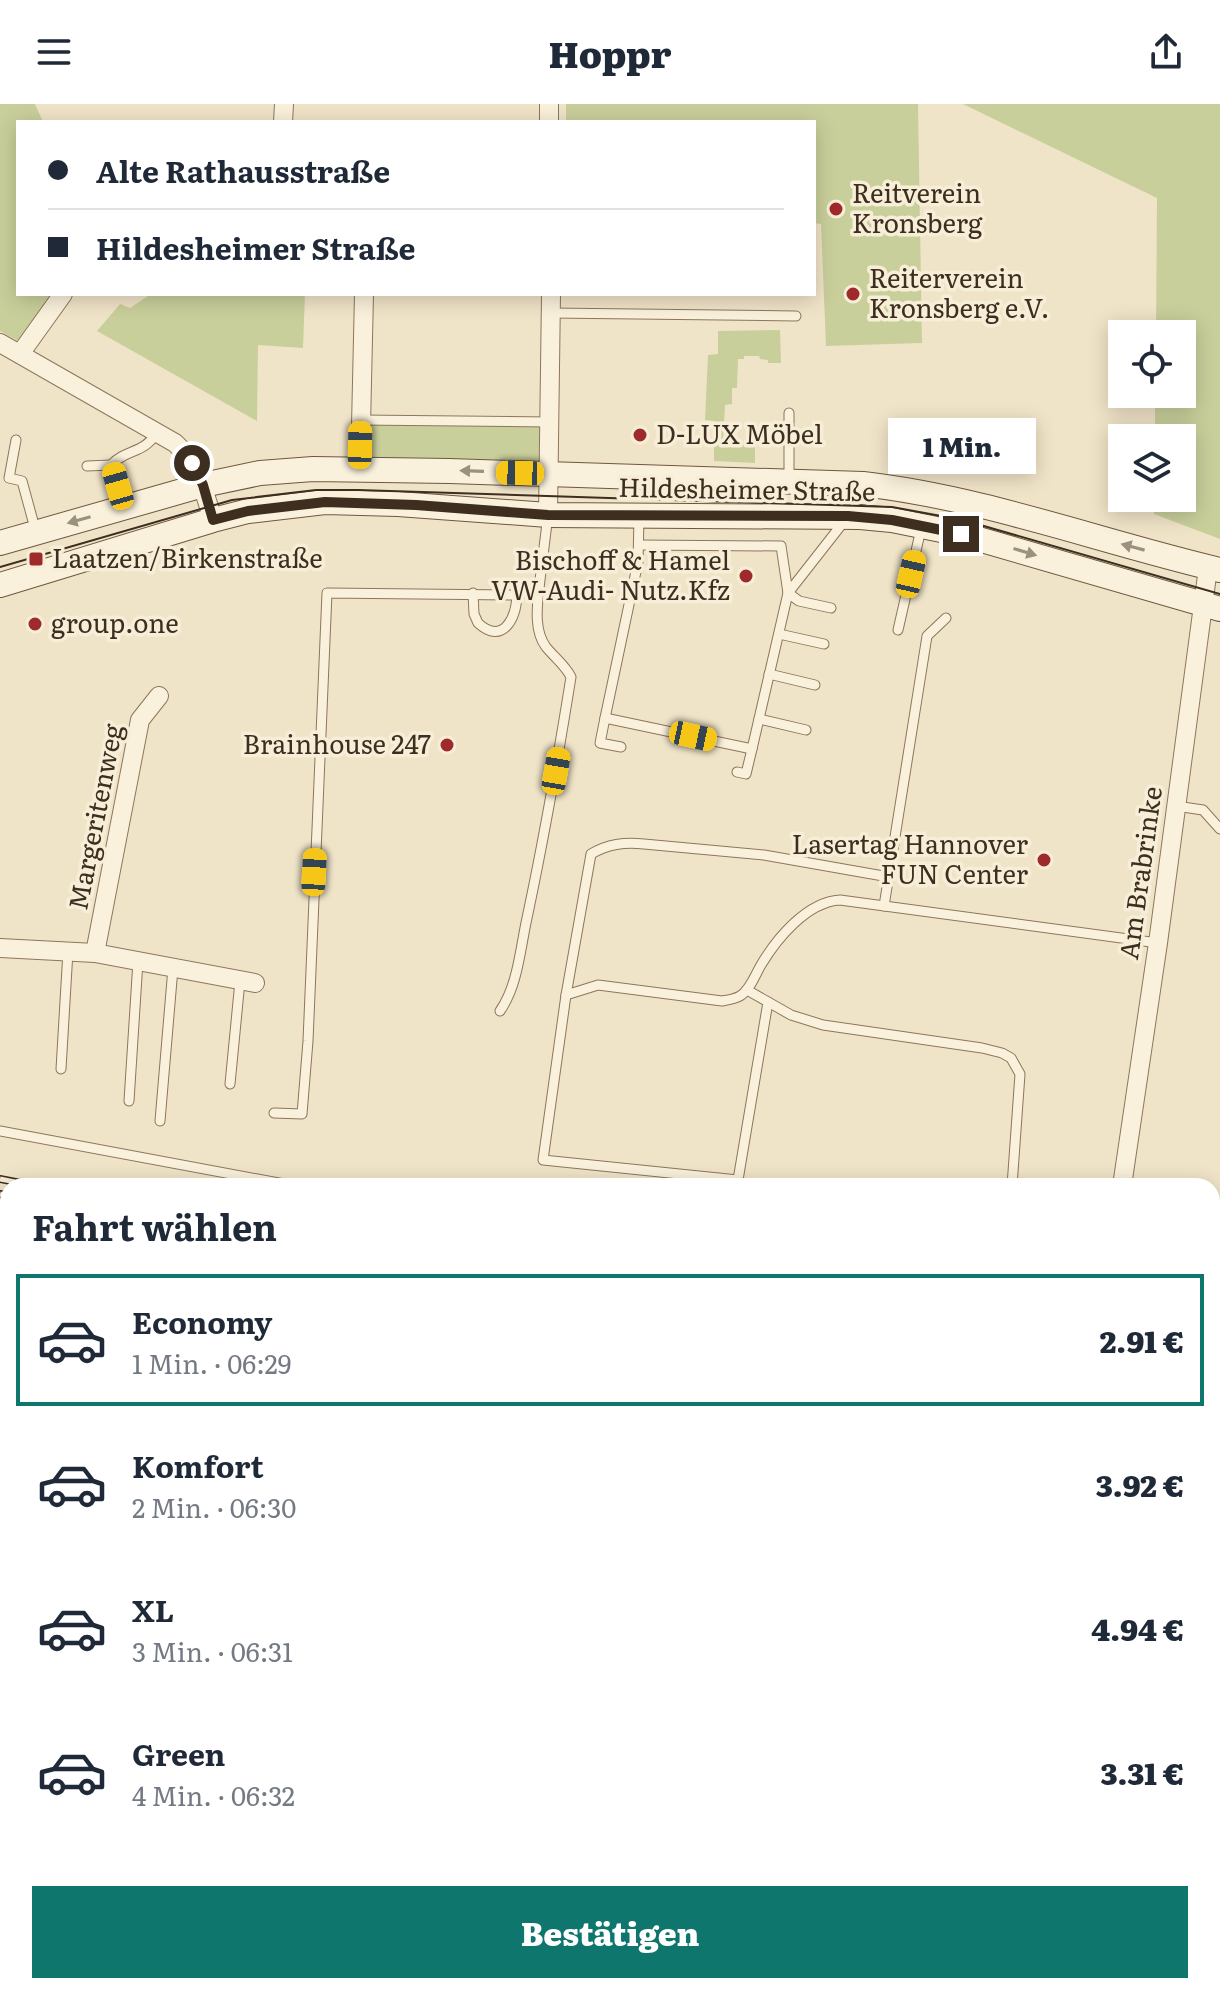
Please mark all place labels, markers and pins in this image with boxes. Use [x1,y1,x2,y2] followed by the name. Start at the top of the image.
[852,172,983,241] place label: Reitverein Kronsberg
[827,200,845,218] marker: Reitverein Kronsberg
[869,257,1049,326] place label: Reiterverein Kronsberg e.V.
[844,285,862,303] marker: Reiterverein Kronsberg e.V.
[656,413,823,452] place label: D-LUX Möbel
[631,426,649,444] marker: D-LUX Möbel
[52,537,323,576] place label: Laatzen/Birkenstraße
[491,539,730,608] place label: Bischoff & Hamel VW-Audi- Nutz.Kfz
[27,550,45,568] marker: Laatzen/Birkenstraße
[737,567,755,585] marker: Bischoff & Hamel VW-Audi- Nutz.Kfz
[51,602,179,641] place label: group.one
[26,615,44,633] marker: group.one
[243,723,431,762] place label: Brainhouse 247
[438,736,456,754] marker: Brainhouse 247
[792,823,1029,892] place label: Lasertag Hannover FUN Center
[1035,851,1053,869] marker: Lasertag Hannover FUN Center

